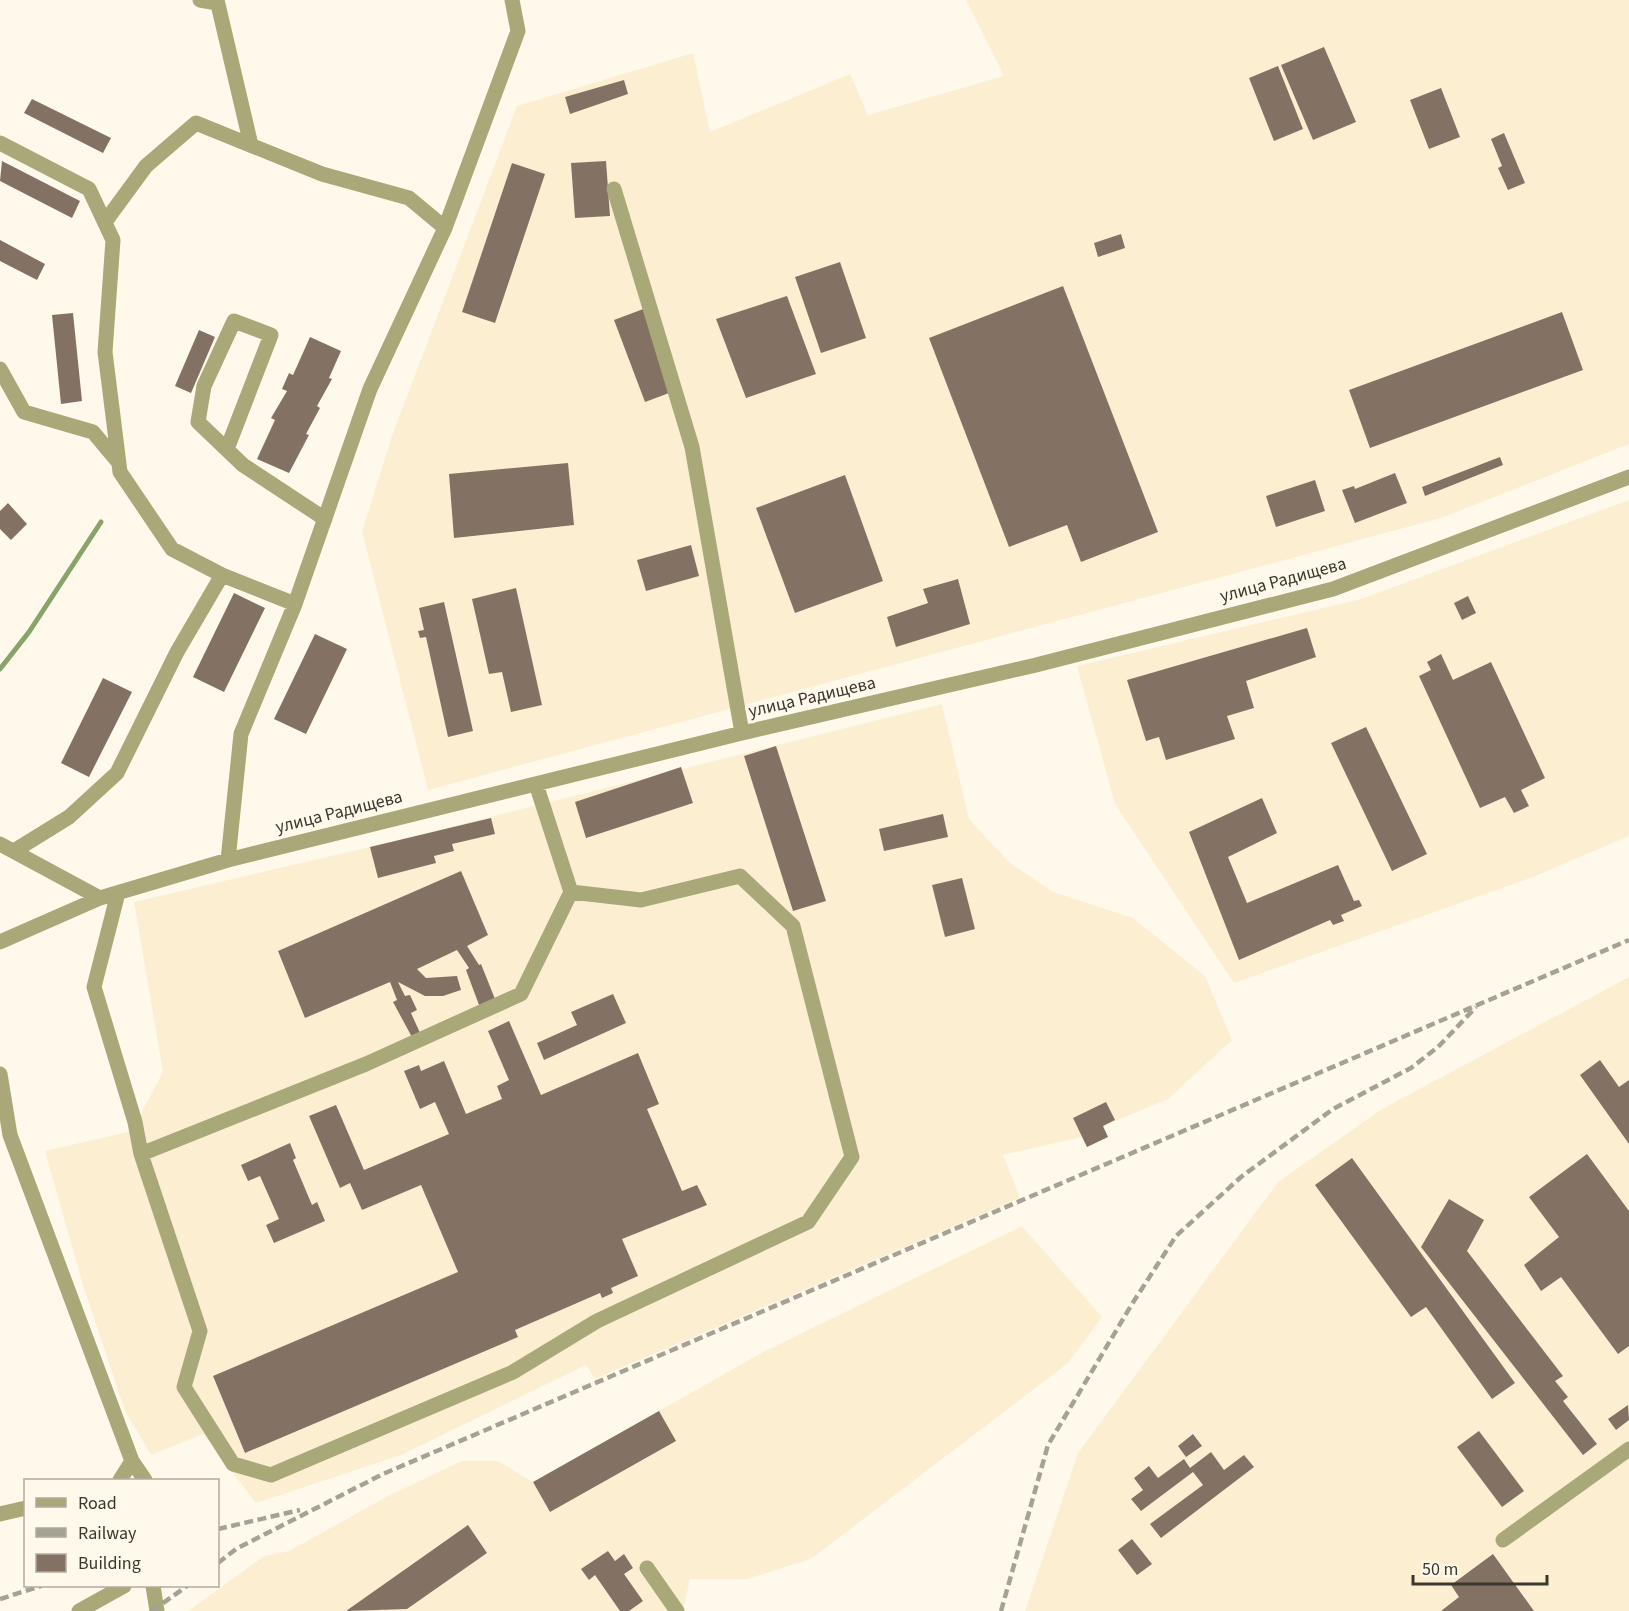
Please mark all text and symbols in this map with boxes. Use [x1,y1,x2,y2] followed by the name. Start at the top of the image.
[1217,551,1349,609] street label: улица Радищева
[746,670,878,724] street label: улица Радищева
[273,784,405,840] street label: улица Радищева
[24,1479,219,1587] legend
[78,1491,117,1516] text: Road
[78,1521,137,1546] text: Railway
[1413,1548,1546,1586] scale bar
[78,1551,141,1576] text: Building
[1422,1557,1458,1582] text: 50 m

